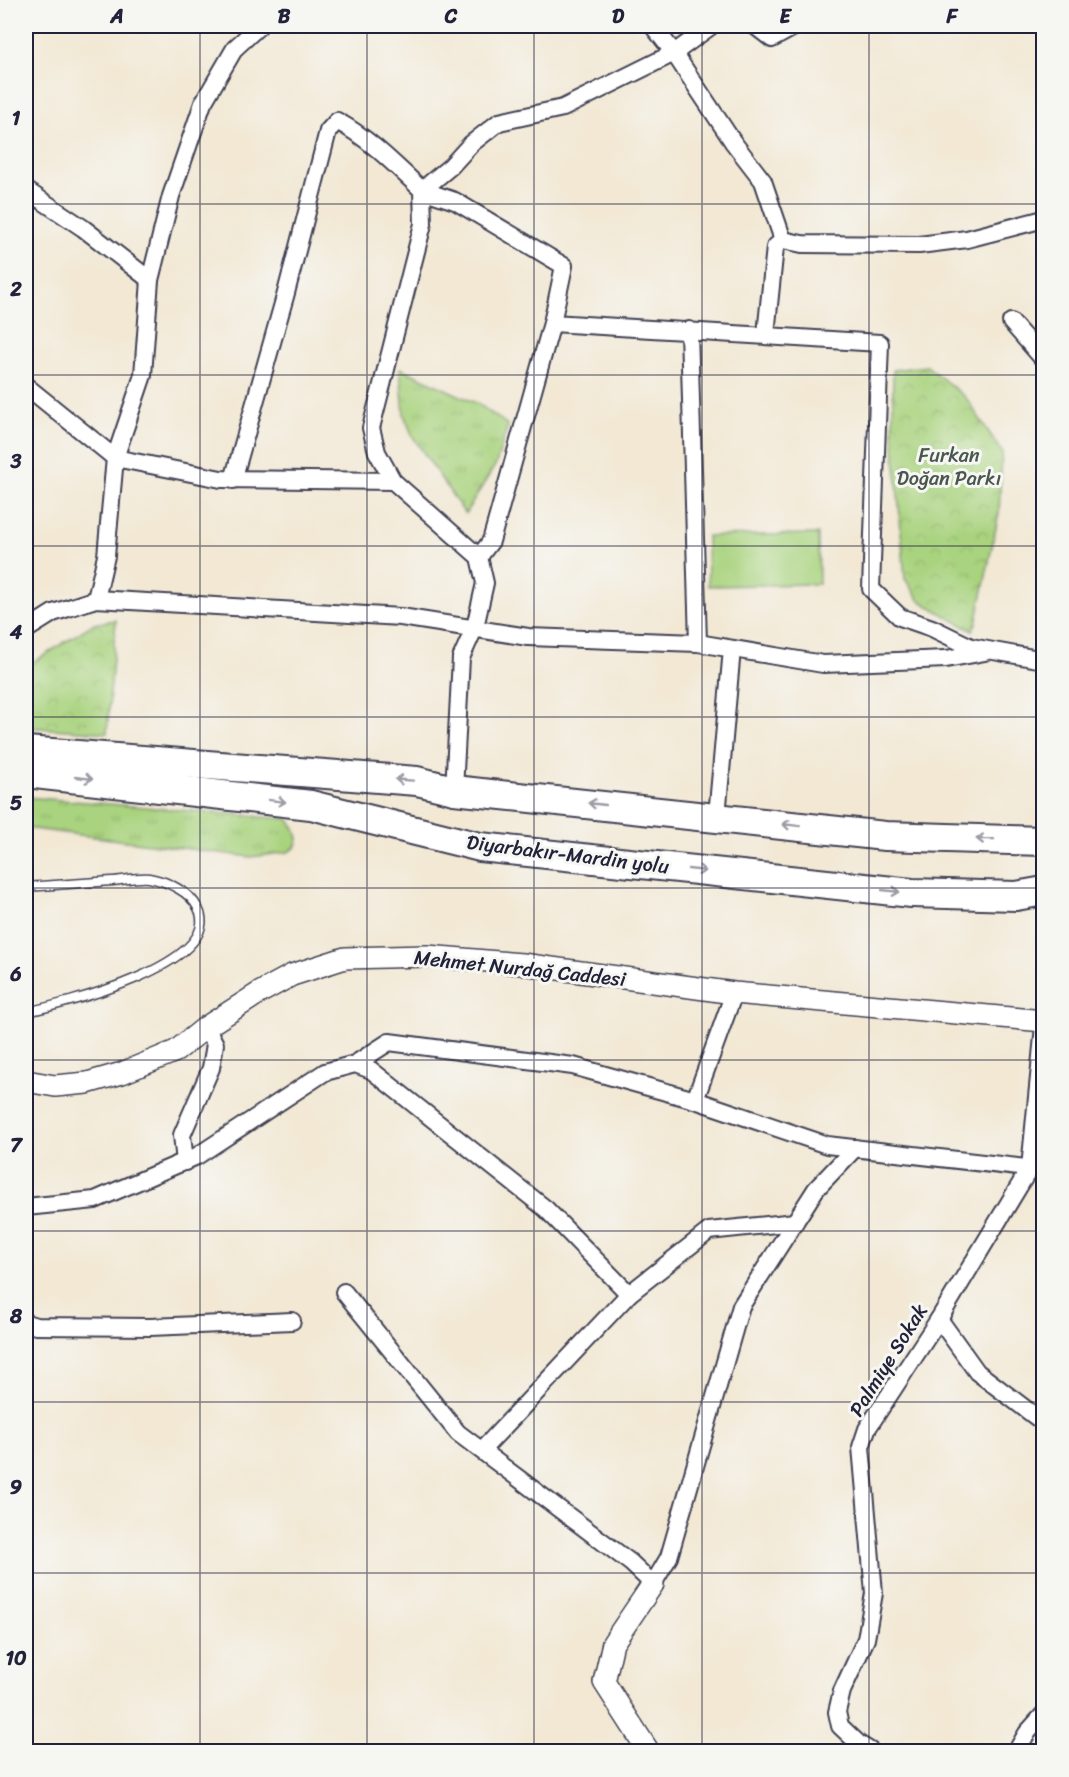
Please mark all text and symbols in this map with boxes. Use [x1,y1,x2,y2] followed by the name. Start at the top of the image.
[109,0,124,34] text: A
[278,0,291,34] text: B
[444,0,458,34] text: C
[612,0,625,34] text: D
[779,0,792,34] text: E
[946,0,959,34] text: F
[12,101,21,136] text: 1
[9,272,22,307] text: 2
[897,438,1001,496] park label: Furkan Doğan Parkı
[10,444,22,479] text: 3
[9,615,23,650] text: 4
[73,772,93,783] one-way arrow
[394,774,414,785] one-way arrow
[10,786,22,821] text: 5
[267,796,287,807] one-way arrow
[587,798,607,809] one-way arrow
[781,819,801,830] one-way arrow
[465,825,671,884] street label: Diyarbakır-Mardin yolu
[976,833,996,845] one-way arrow
[686,865,706,876] one-way arrow
[880,885,900,896] one-way arrow
[412,940,629,997] street label: Mehmet Nurdağ Caddesi
[9,957,22,992] text: 6
[10,1128,23,1163] text: 7
[840,1296,937,1424] street label: Palmiye Sokak
[9,1299,23,1334] text: 8
[10,1470,22,1505] text: 9
[5,1641,27,1676] text: 10

